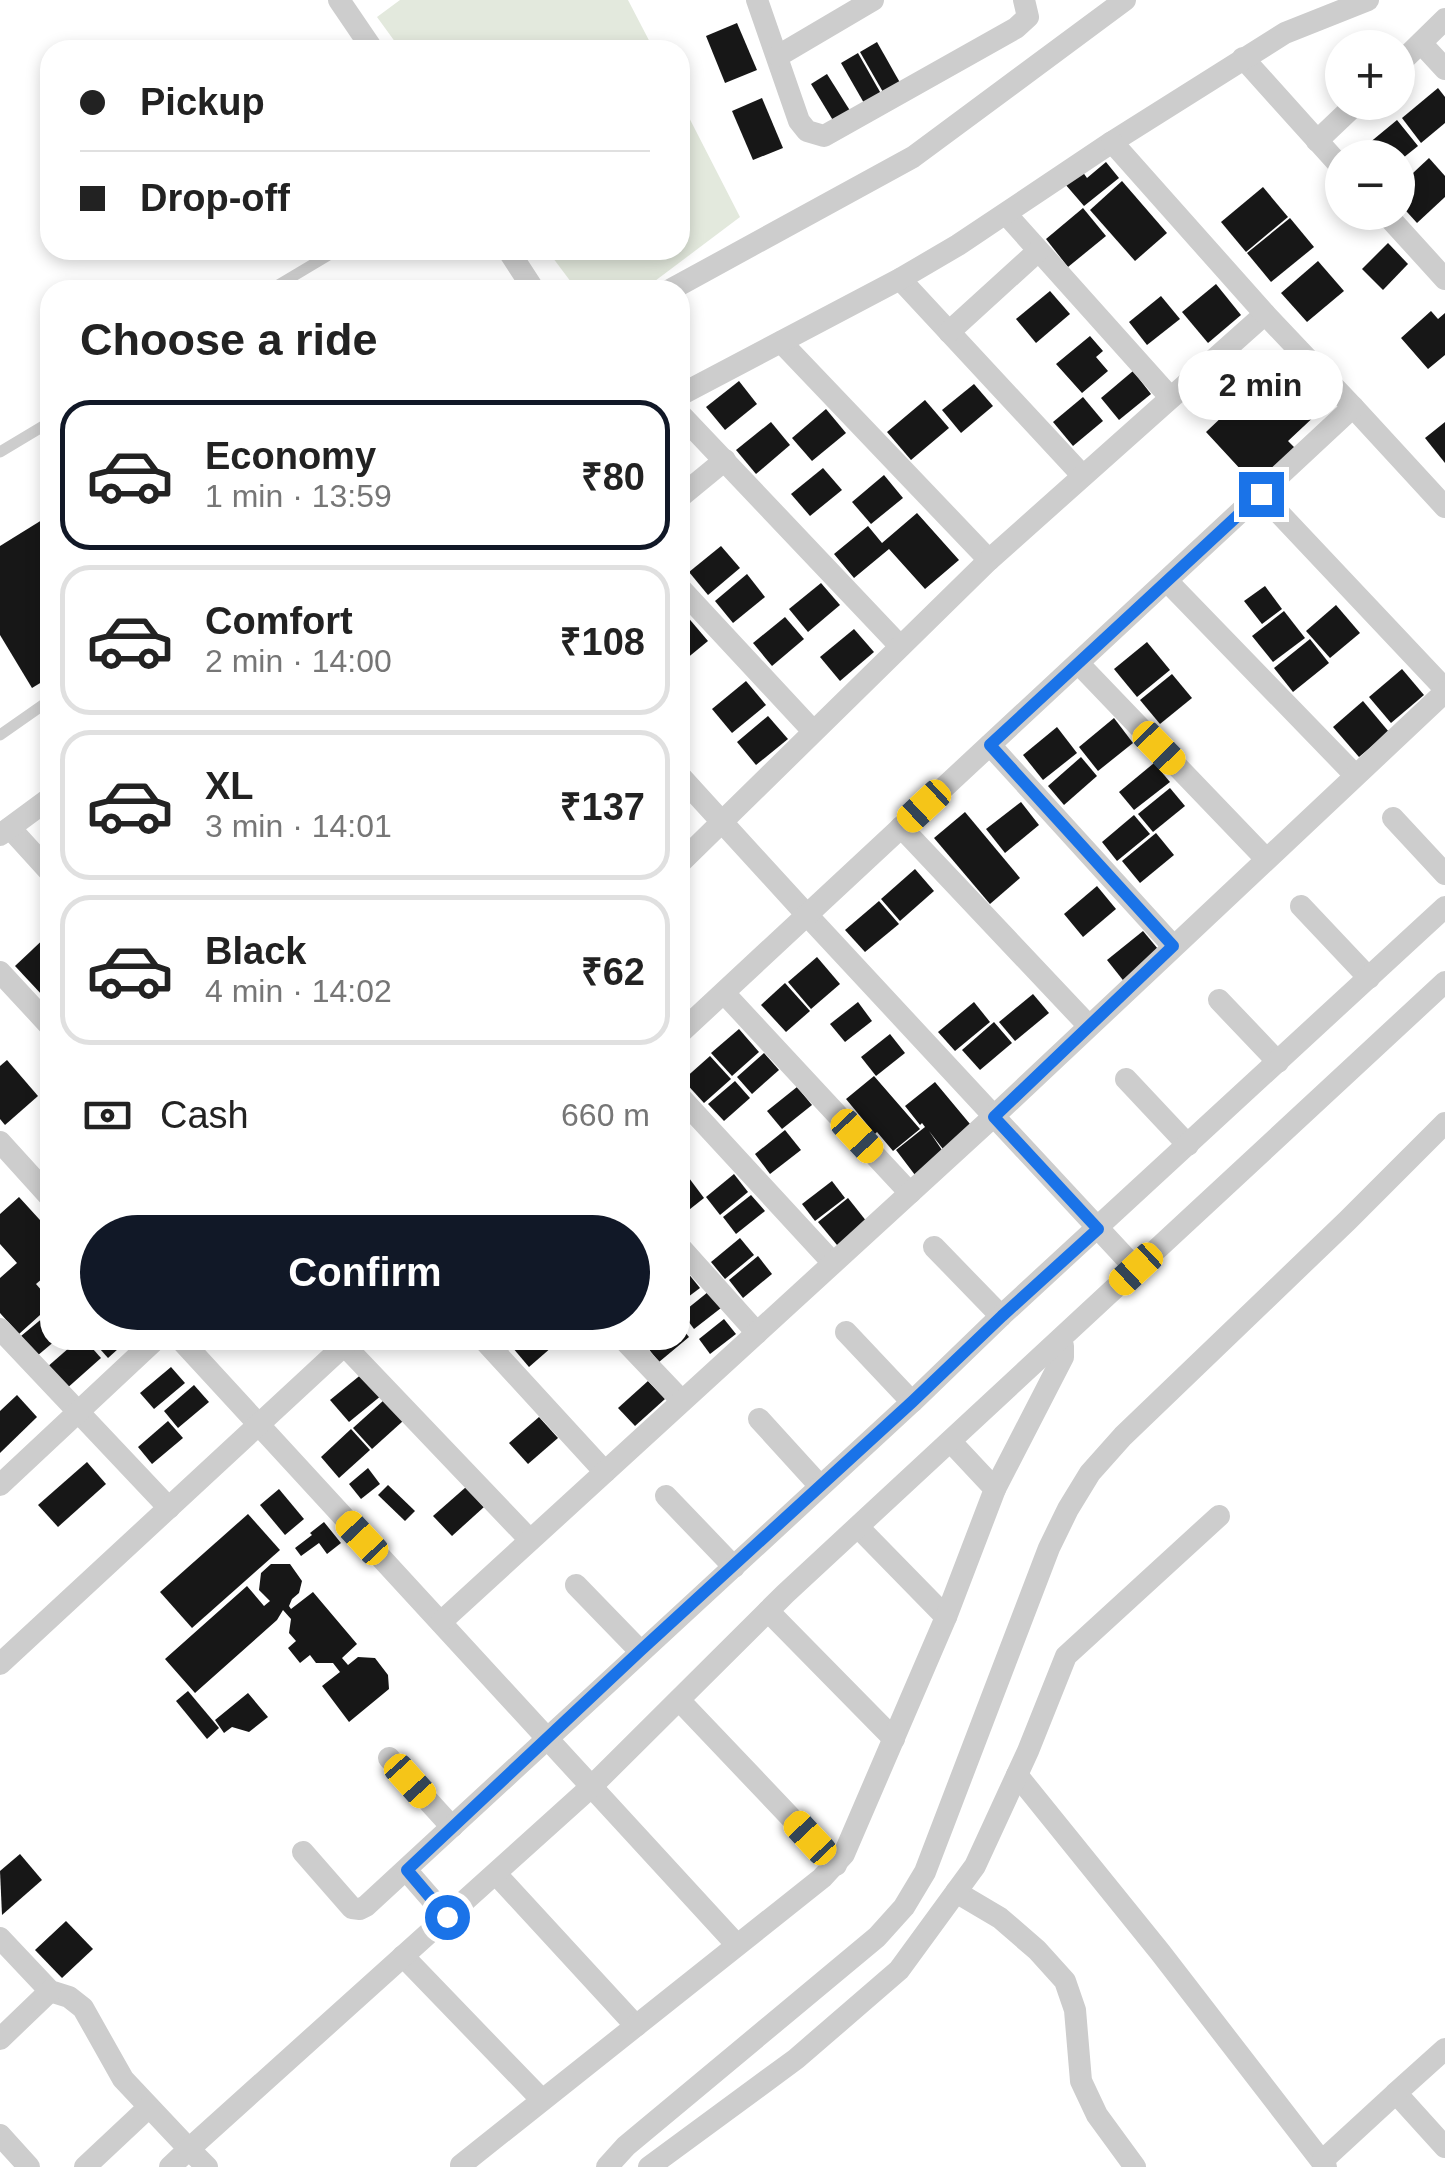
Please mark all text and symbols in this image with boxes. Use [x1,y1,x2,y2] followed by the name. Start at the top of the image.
[1325,30,1415,230] map controls
[1325,30,1415,120] button: +
[140,81,265,123] text: Pickup
[1325,140,1415,230] button: −
[140,177,290,219] text: Drop-off
[80,314,378,365] text: Choose a ride
[1178,349,1344,419] callout: 2 min
[1219,367,1302,403] text: 2 min
[85,430,175,520] icon: car
[205,435,376,477] text: Economy
[581,456,645,498] text: ₹80
[1239,472,1284,517] route end
[205,478,392,514] text: 1 min · 13:59
[85,595,175,685] icon: car
[205,600,353,642] text: Comfort
[560,621,645,663] text: ₹108
[205,643,392,679] text: 2 min · 14:00
[1127,716,1191,780] car
[85,760,175,850] icon: car
[205,765,254,807] text: XL
[892,775,956,837] car
[560,786,645,828] text: ₹137
[205,808,392,844] text: 3 min · 14:01
[85,925,175,1015] icon: car
[205,930,306,972] text: Black
[581,951,645,993] text: ₹62
[205,973,392,1009] text: 4 min · 14:02
[80,1088,135,1143] icon: cash
[160,1094,249,1136] text: Cash
[561,1097,650,1133] text: 660 m
[826,1104,888,1168] car
[80,1215,650,1330] button: Confirm
[1104,1238,1168,1300] car
[331,1506,393,1570] car
[379,1749,441,1813] car
[779,1806,841,1870] car
[425,1895,470,1940] route start

